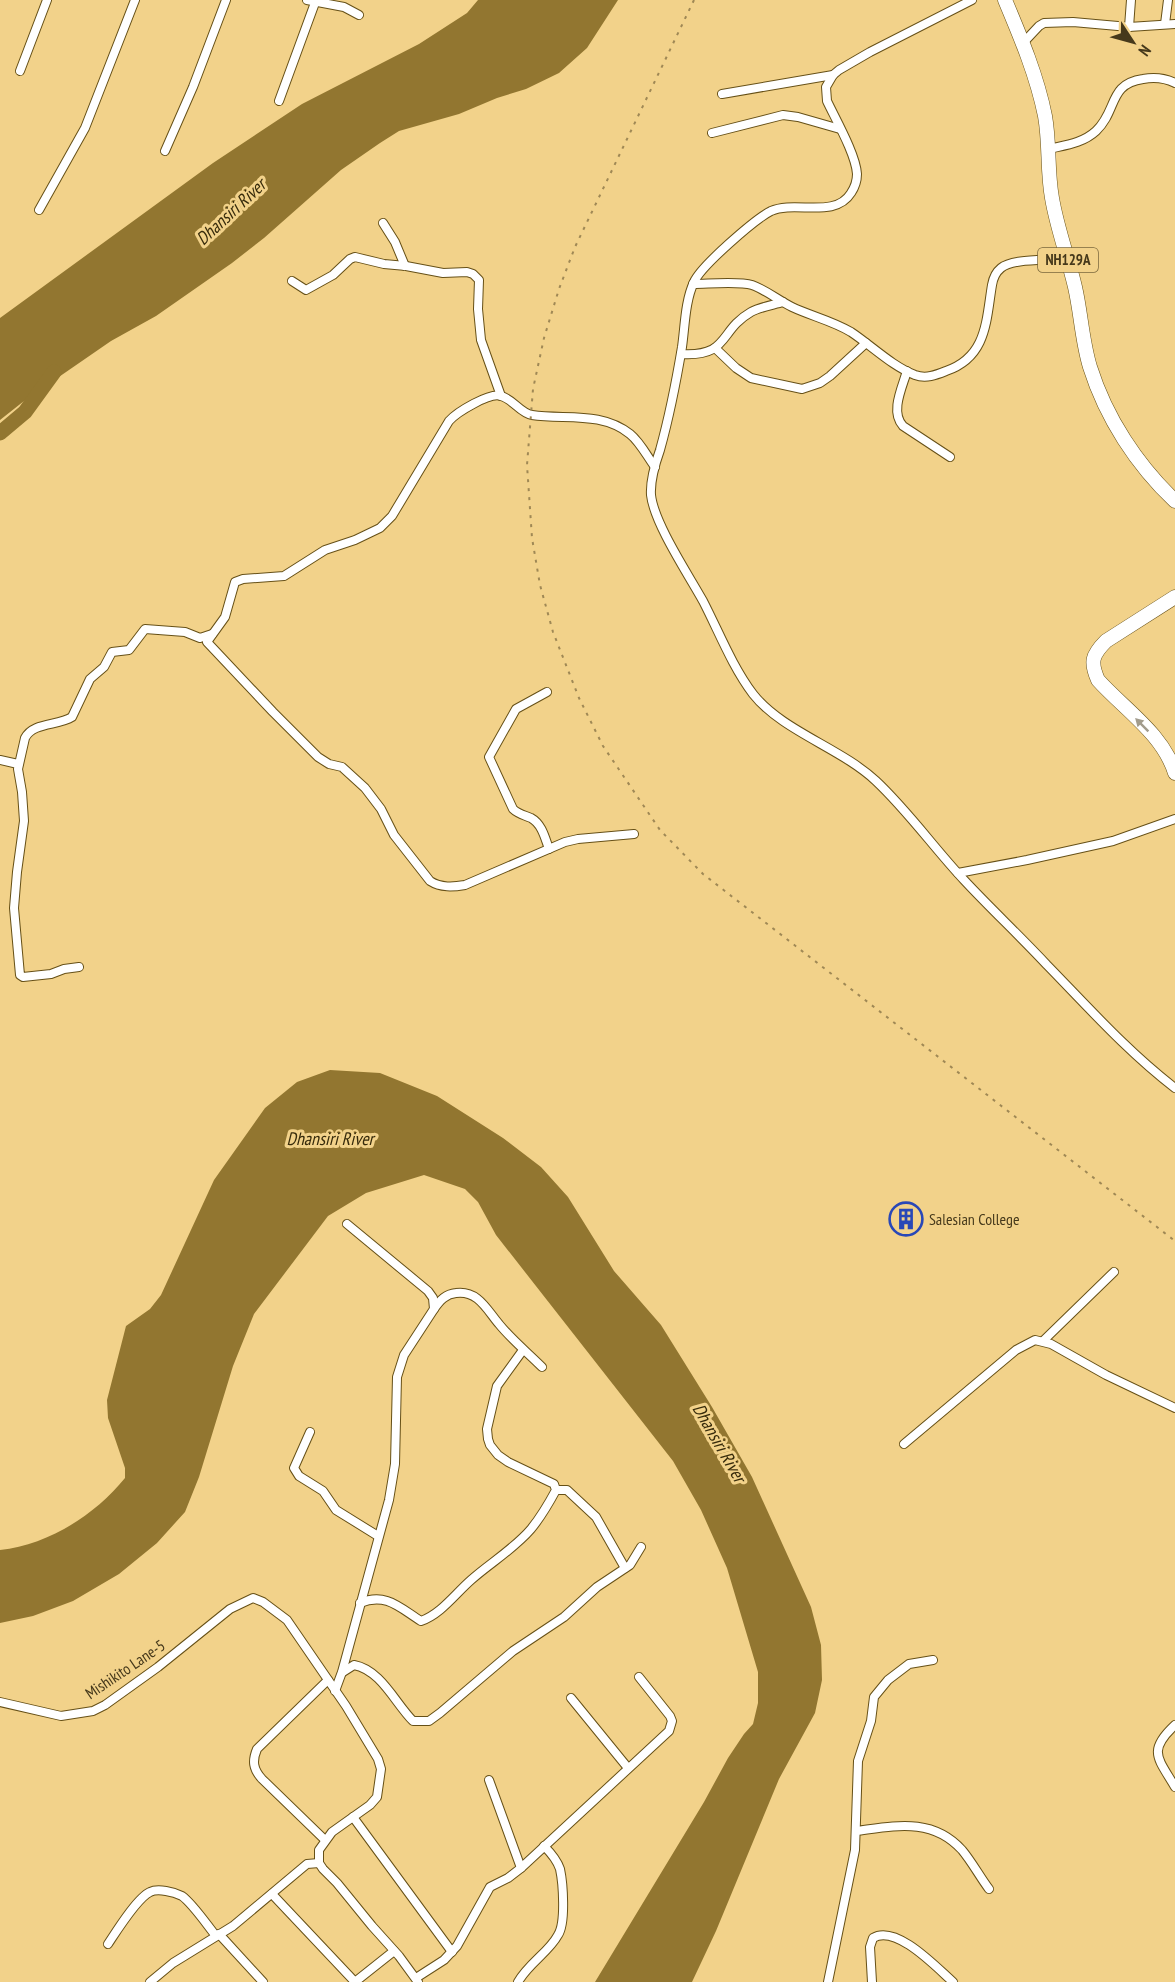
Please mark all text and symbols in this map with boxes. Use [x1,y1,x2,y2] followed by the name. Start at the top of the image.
[1103,12,1163,72] north arrow
[1135,41,1156,60] text: N
[191,171,273,250] water label: Dhansiri River
[1038,248,1098,272] road number: NH129A
[1136,719,1150,733] one-way arrow
[286,1127,377,1150] water label: Dhansiri River
[888,1201,924,1237] building icon: Salesian College
[929,1209,1020,1229] place label: Salesian College
[688,1399,753,1489] water label: Dhansiri River
[81,1635,169,1703] street label: Mishikito Lane-5

